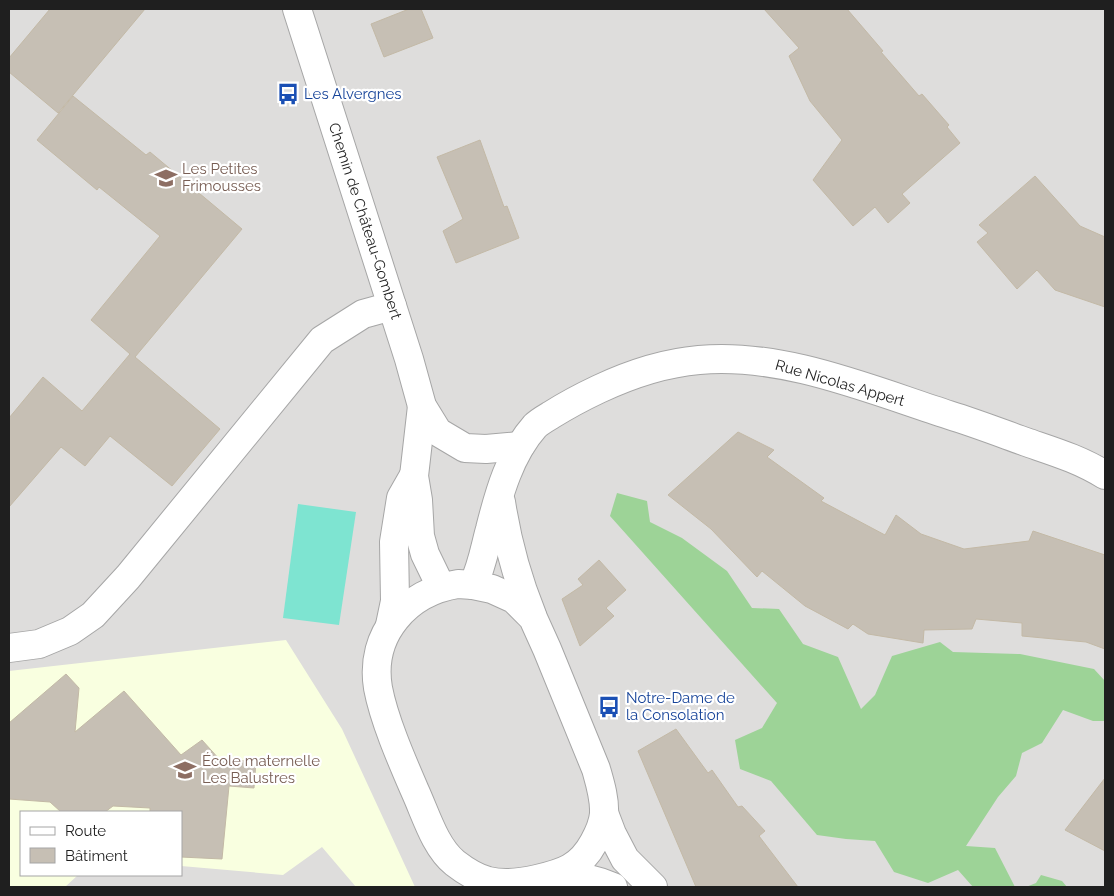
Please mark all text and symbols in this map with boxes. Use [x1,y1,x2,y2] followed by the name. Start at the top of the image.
[275,81,301,107] bus stop icon: Les Alvergnes
[304,85,402,103] place label: Les Alvergnes
[325,120,405,322] street label: Chemin de Château-Gombert
[182,160,261,195] place label: Les Petites Frimousses
[153,165,179,191] school or university icon: Les Petites Frimousses
[773,356,907,410] street label: Rue Nicolas Appert
[626,689,735,724] place label: Notre-Dame de la Consolation
[596,694,622,720] bus stop icon: Notre-Dame de la Consolation
[202,752,320,787] place label: École maternelle Les Balustres
[172,757,198,783] school or university icon: École maternelle Les Balustres
[20,811,182,876] legend
[65,822,106,840] text: Route
[65,847,128,865] text: Bâtiment

